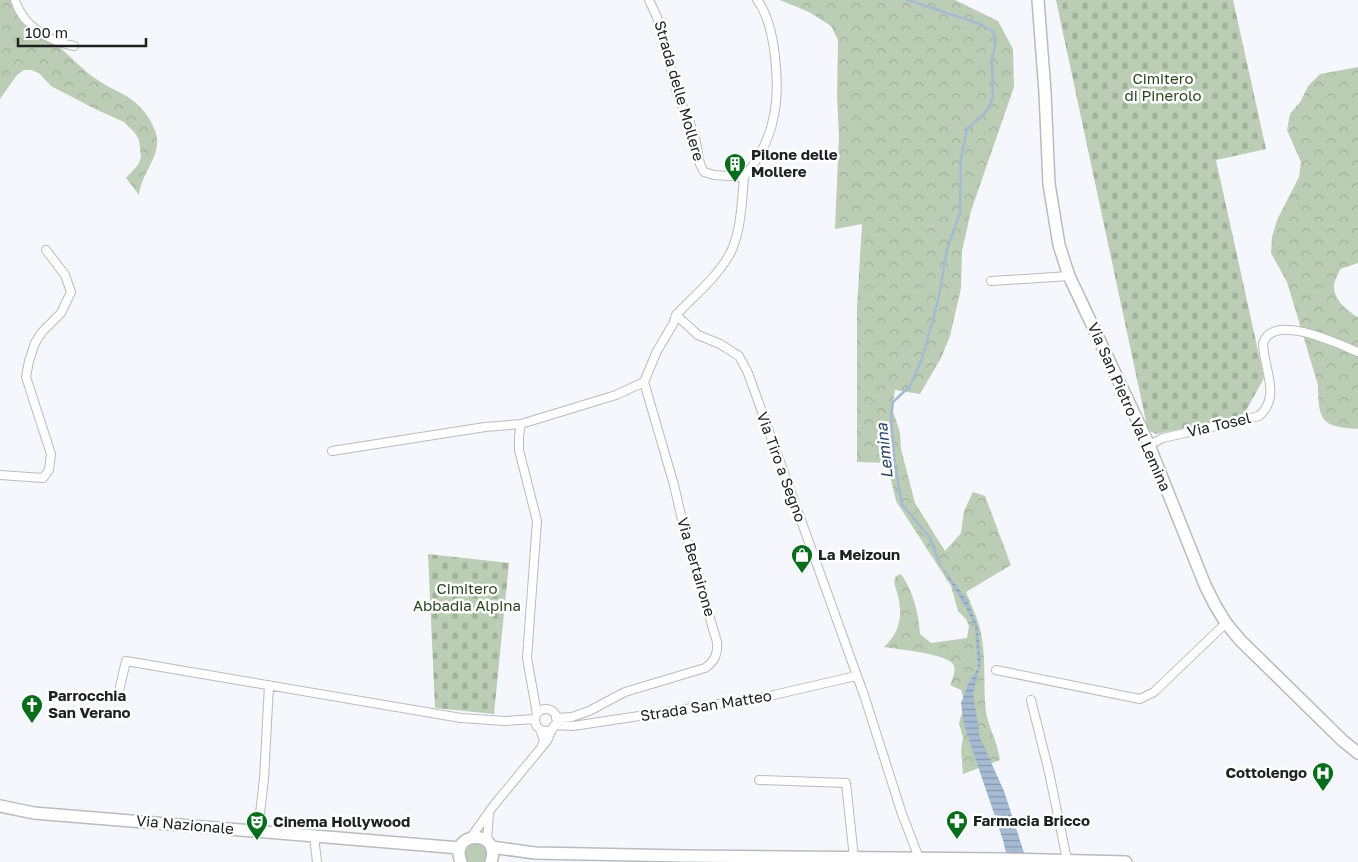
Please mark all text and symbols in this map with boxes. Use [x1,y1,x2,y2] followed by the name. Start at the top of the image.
[18,15,145,47] scale bar
[651,18,709,163] street label: Strada delle Mollere
[25,23,68,41] text: 100 m
[1124,69,1202,104] park label: Cimitero di Pinerolo
[751,145,838,180] place label: Pilone delle Mollere
[723,152,747,183] building icon: Pilone delle Mollere
[1085,320,1175,494] street label: Via San Pietro Val Lemina
[1185,408,1253,440] street label: Via Tosel
[754,409,810,524] street label: Via Tiro a Segno
[871,421,897,480] water label: Lemina
[674,515,720,619] street label: Via Bertairone
[790,543,814,574] shop icon: La Meizoun
[818,545,900,563] place label: La Meizoun
[413,579,521,614] park label: Cimitero Abbadia Alpina
[48,686,131,721] place label: Parrocchia San Verano
[639,686,773,724] street label: Strada San Matteo
[20,693,44,724] church icon: Parrocchia San Verano
[1311,761,1335,792] hospital icon: Cottolengo
[1225,763,1307,781] place label: Cottolengo
[945,809,969,840] pharmacy icon: Farmacia Bricco
[245,810,269,841] theatre icon: Cinema Hollywood
[136,811,235,837] street label: Via Nazionale
[973,811,1090,829] place label: Farmacia Bricco
[273,812,410,830] place label: Cinema Hollywood

